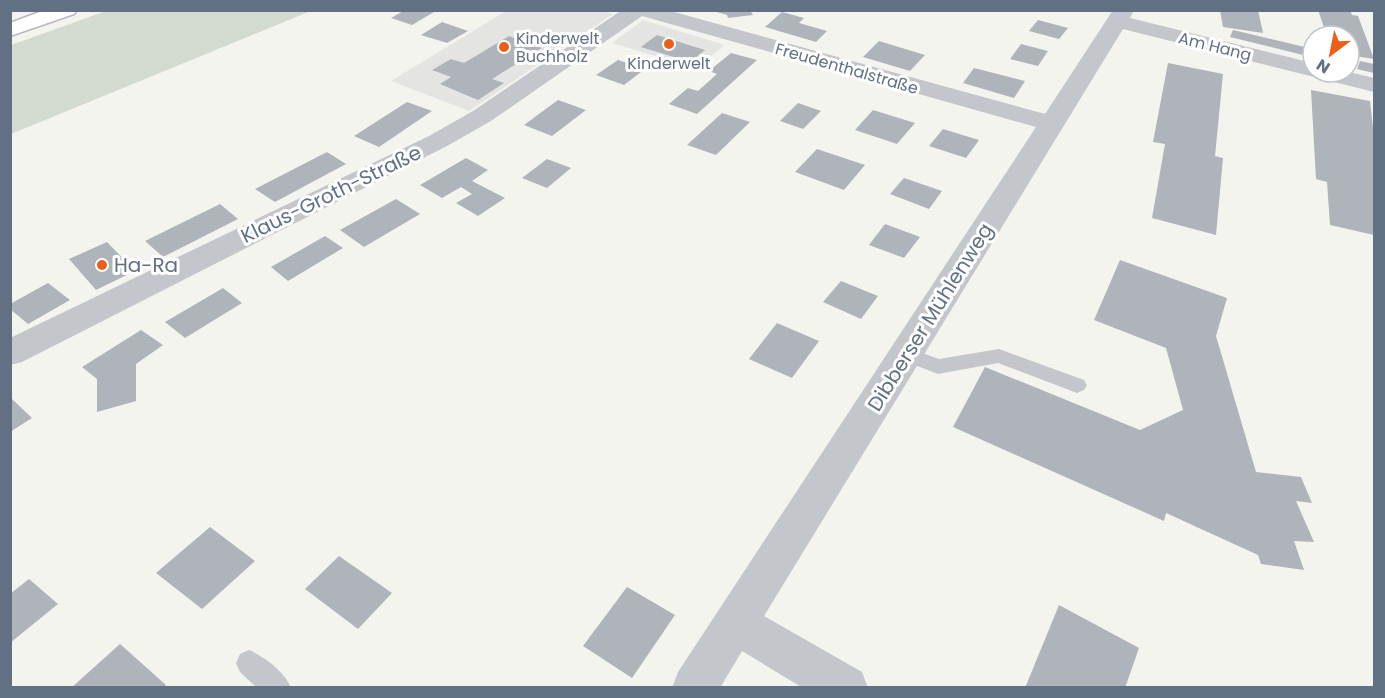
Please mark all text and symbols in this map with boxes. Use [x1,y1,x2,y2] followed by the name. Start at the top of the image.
[1301,24,1361,84] north arrow
[1176,26,1254,67] street label: Am Hang
[516,27,599,68] place label: Kinderwelt Buchholz
[662,37,676,51] marker: Kinderwelt
[773,37,921,100] street label: Freudenthalstraße
[497,40,511,54] marker: Kinderwelt Buchholz
[627,52,711,75] place label: Kinderwelt
[1312,53,1335,79] text: N
[236,138,426,250] street label: Klaus-Groth-Straße
[861,218,999,416] street label: Dibberser Mühlenweg
[114,251,178,279] place label: Ha-Ra
[95,258,109,272] marker: Ha-Ra

